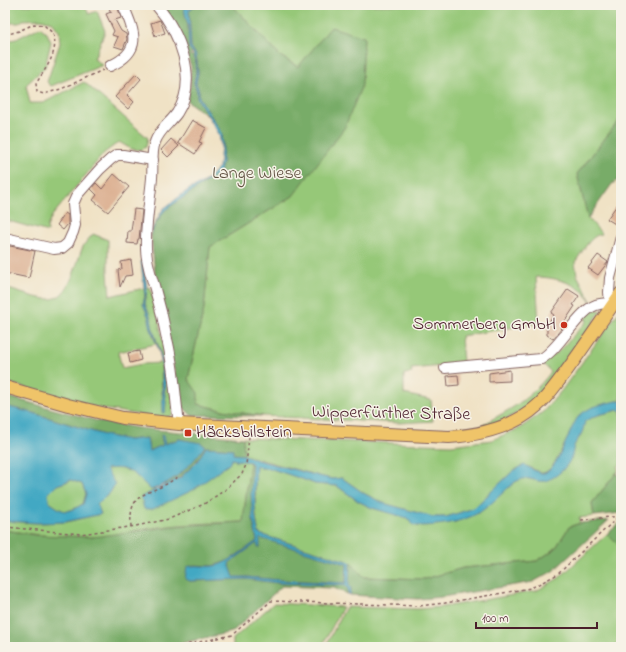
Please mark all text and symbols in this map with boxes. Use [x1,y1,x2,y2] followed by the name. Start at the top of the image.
[212,161,303,188] park label: Lange Wiese
[413,312,556,339] place label: Sommerberg GmbH
[559,320,569,330] marker: Sommerberg GmbH
[311,400,471,428] street label: Wipperfürther Straße
[196,420,292,446] place label: Häcksbilstein
[183,428,193,438] marker: Häcksbilstein
[476,604,597,630] scale bar
[482,610,509,628] text: 100 m

